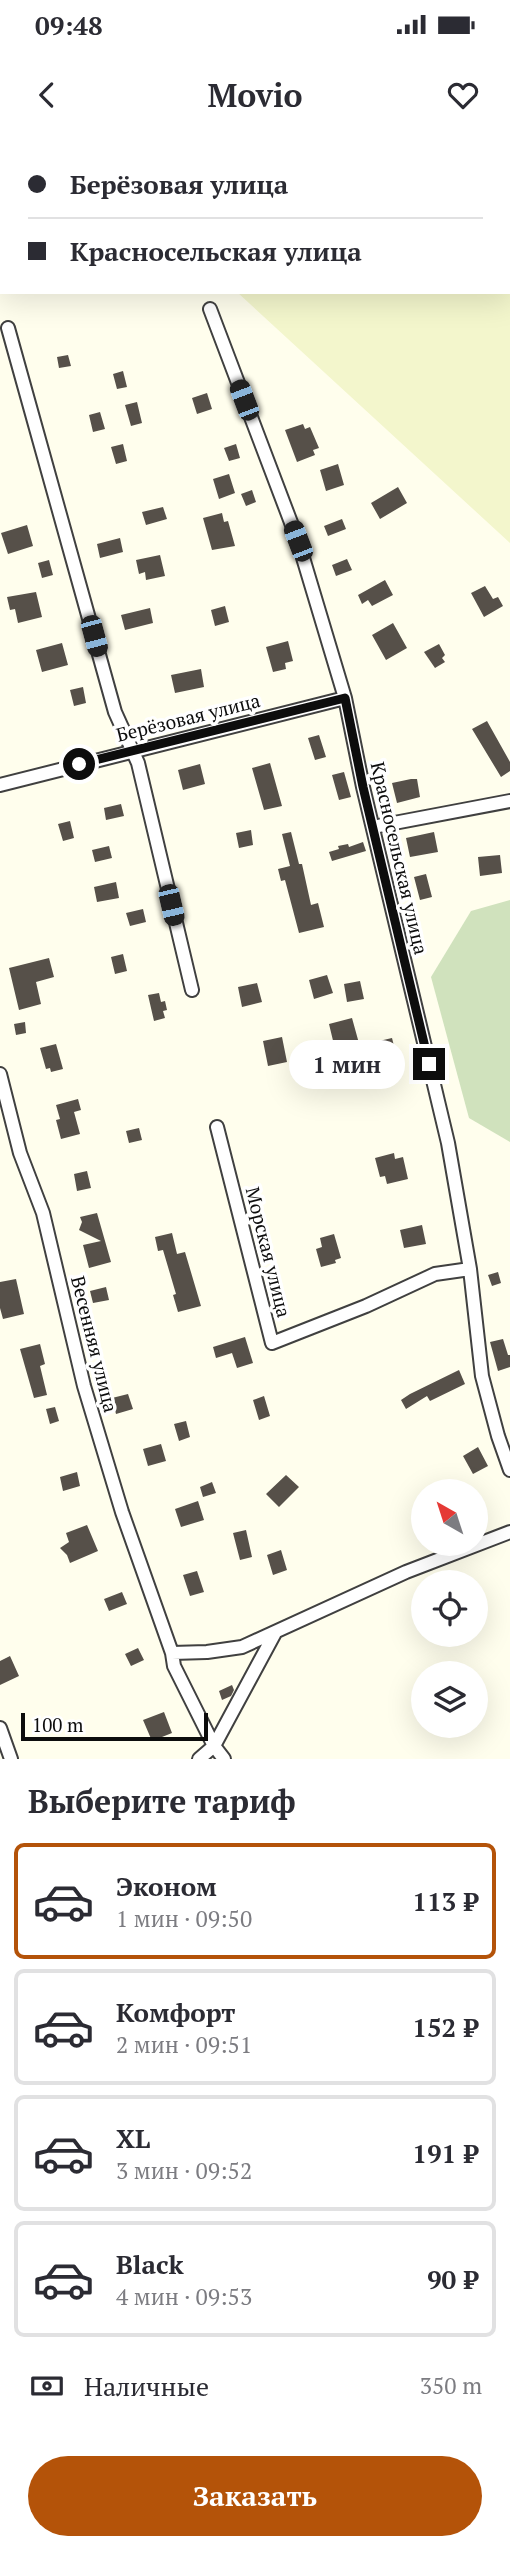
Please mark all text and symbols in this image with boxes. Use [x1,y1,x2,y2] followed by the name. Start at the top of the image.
[35,8,103,42] text: 09:48
[207,74,303,116] text: Movio
[28,76,66,114] icon: back
[444,76,482,114] icon: heart
[70,167,288,201] text: Берёзовая улица
[70,234,362,268] text: Красносельская улица
[227,377,262,423] car
[281,518,316,564] car
[79,613,110,659] car
[113,687,263,747] street label: Берёзовая улица
[63,748,95,780] route start
[366,759,434,957] street label: Красносельская улица
[157,882,186,928] car
[289,1040,404,1088] callout: 1 мин
[413,1048,445,1080] route end
[313,1049,381,1080] text: 1 мин
[241,1184,297,1320] street label: Морская улица
[66,1273,124,1415] street label: Весенняя улица
[411,1479,488,1556] north arrow
[411,1479,488,1738] map controls
[411,1570,488,1647] button: locate
[411,1661,488,1738] button: layers
[21,1710,208,1742] scale bar
[32,1712,83,1737] text: 100 m
[28,1780,296,1822] text: Выберите тариф
[116,1869,217,1903] text: Эконом
[32,1870,95,1933] icon: car
[412,1884,478,1918] text: 113 ₽
[116,1903,252,1934] text: 1 мин · 09:50
[116,1995,235,2029] text: Комфорт
[32,1996,95,2059] icon: car
[412,2010,478,2044] text: 152 ₽
[116,2029,252,2060] text: 2 мин · 09:51
[116,2121,150,2155] text: XL
[32,2122,95,2185] icon: car
[412,2136,478,2170] text: 191 ₽
[116,2155,252,2186] text: 3 мин · 09:52
[116,2247,184,2281] text: Black
[32,2248,95,2311] icon: car
[427,2262,478,2296] text: 90 ₽
[116,2281,252,2312] text: 4 мин · 09:53
[28,2367,66,2405] icon: cash
[84,2369,209,2403] text: Наличные
[420,2370,482,2401] text: 350 m
[28,2456,482,2536] button: Заказать

